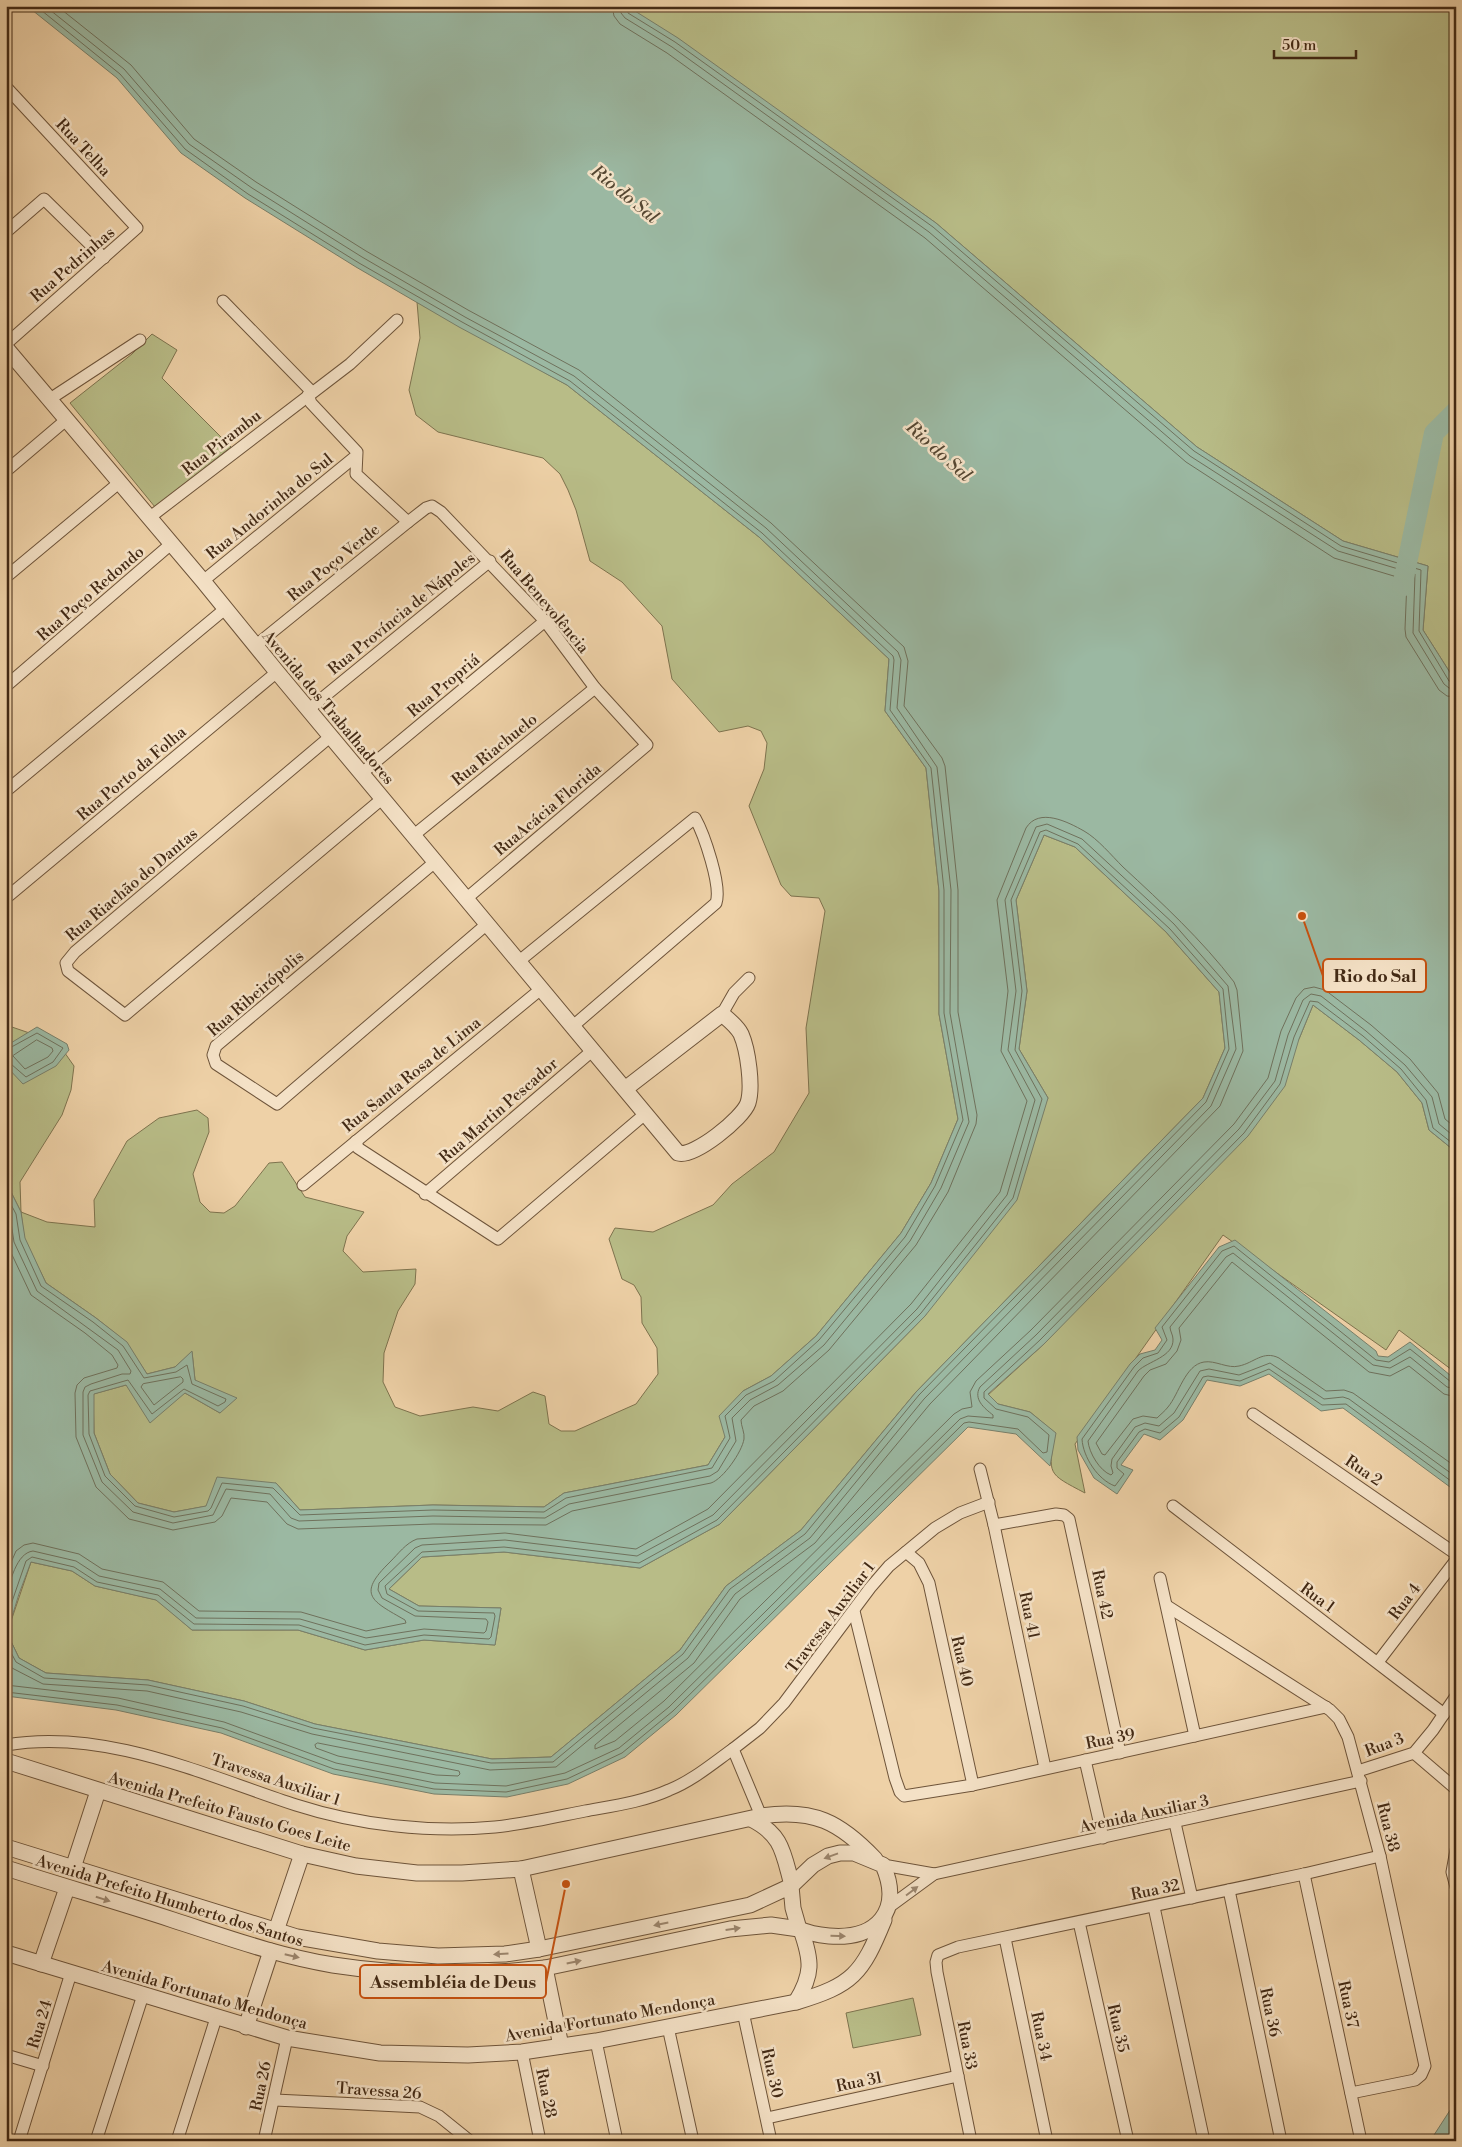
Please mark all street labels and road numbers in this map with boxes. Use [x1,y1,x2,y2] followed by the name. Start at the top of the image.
[51,115,116,181] street label: Rua Telha
[26,223,119,307] street label: Rua Pedrinhas
[178,406,265,480] street label: Rua Pirambu
[202,449,337,564] street label: Rua Andorinha do Sul
[283,519,384,606] street label: Rua Poço Verde
[33,542,148,646] street label: Rua Poço Redondo
[495,546,594,658] street label: Rua Benevolência
[324,548,479,679] street label: Rua Província de Nápoles
[257,626,398,789] street label: Avenida dos Trabalhadores
[403,649,484,722] street label: Rua Propriá
[448,709,541,790] street label: Rua Riachuelo
[73,722,191,825] street label: Rua Porto da Folha
[490,759,606,860] street label: RuaAcácia Florida
[62,824,202,946] street label: Rua Riachão do Dantas
[203,946,308,1041] street label: Rua Ribeirópolis
[338,1012,486,1137] street label: Rua Santa Rosa de Lima
[435,1054,562,1168] street label: Rua Martin Pescador
[1341,1451,1386,1490] street label: Rua 2
[782,1558,880,1678] street label: Travessa Auxiliar 1
[1087,1568,1117,1621] street label: Rua 42
[1296,1578,1339,1617] street label: Rua 1
[1384,1579,1425,1624] street label: Rua 4
[1014,1590,1044,1641] street label: Rua 41
[946,1634,978,1689] street label: Rua 40
[1084,1724,1137,1754] street label: Rua 39
[1362,1728,1407,1762] street label: Rua 3
[208,1750,343,1810] street label: Travessa Auxiliar 1
[105,1767,353,1856] street label: Avenida Prefeito Fausto Goes Leite
[1077,1790,1211,1838] street label: Avenida Auxiliar 3
[1372,1800,1404,1854] street label: Rua 38
[33,1850,306,1951] street label: Avenida Prefeito Humberto dos Santos
[1129,1875,1182,1905] street label: Rua 32
[99,1956,311,2034] street label: Avenida Fortunato Mendonça
[1333,1979,1363,2030] street label: Rua 37
[1255,1986,1285,2039] street label: Rua 36
[503,1990,718,2046] street label: Avenida Fortunato Mendonça
[23,1997,57,2051] street label: Rua 24
[1103,2002,1133,2055] street label: Rua 35
[1026,2010,1056,2063] street label: Rua 34
[953,2019,982,2071] street label: Rua 33
[757,2046,788,2100] street label: Rua 30
[246,2059,276,2113] street label: Rua 26
[531,2066,561,2120] street label: Rua 28
[834,2067,884,2097] street label: Rua 31
[336,2078,423,2104] street label: Travessa 26

